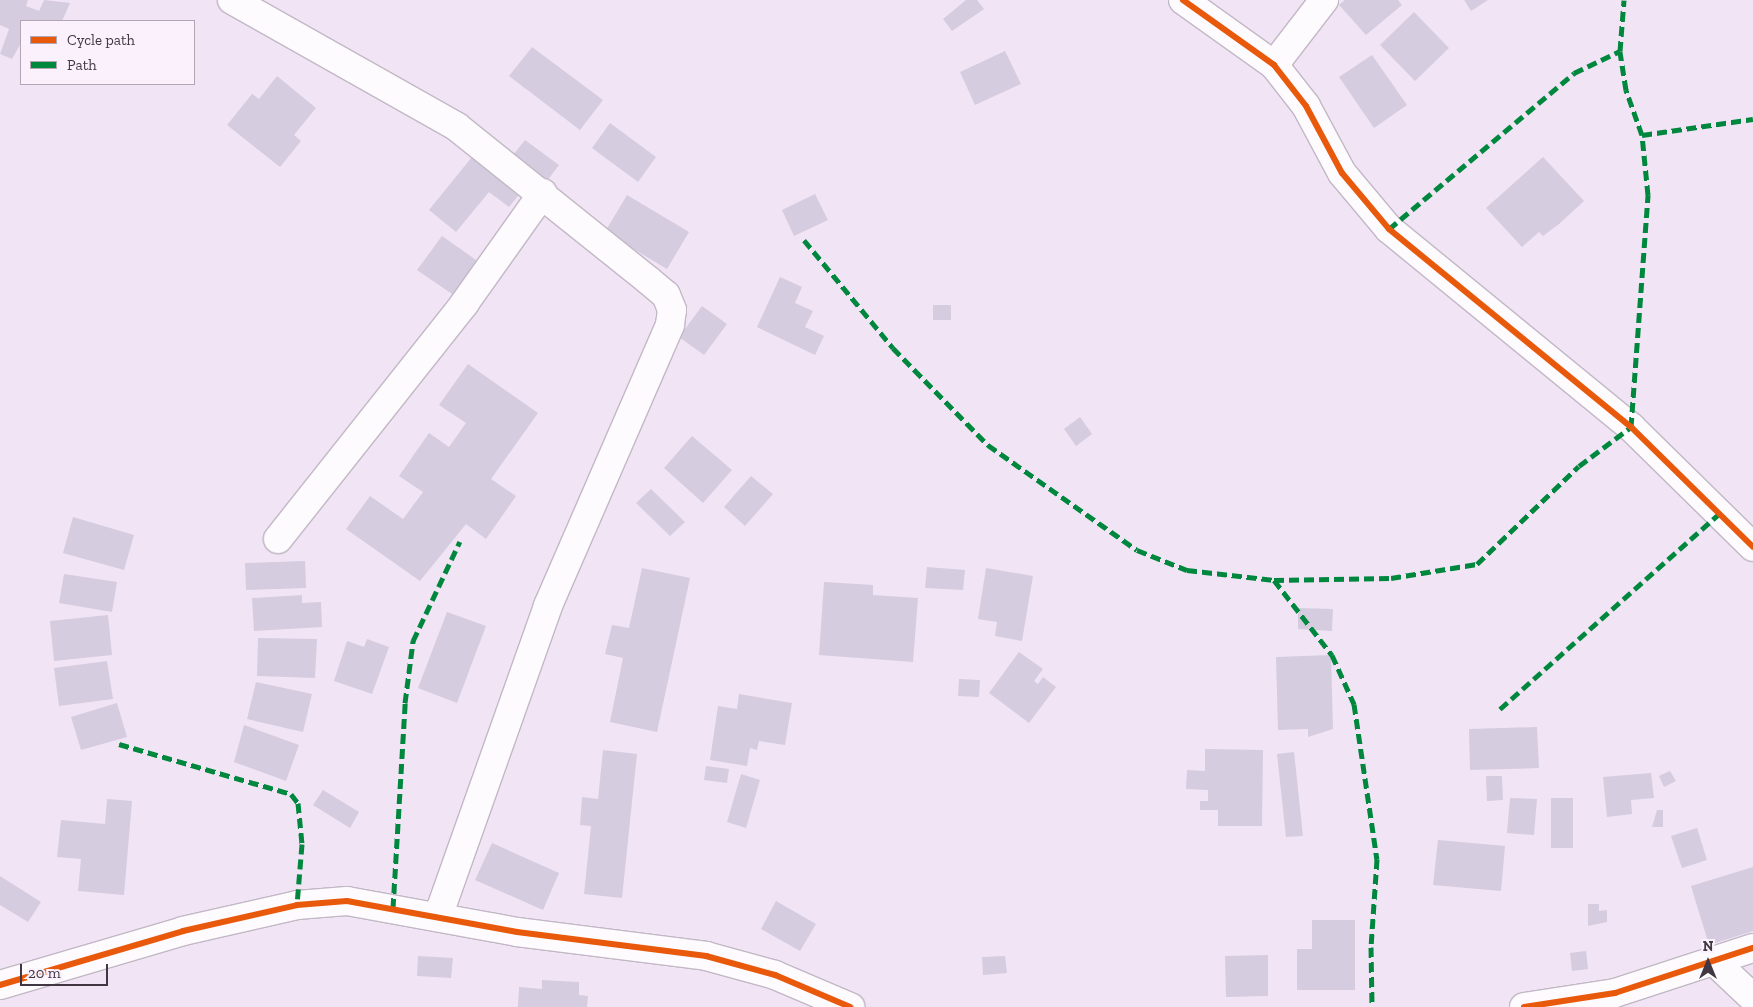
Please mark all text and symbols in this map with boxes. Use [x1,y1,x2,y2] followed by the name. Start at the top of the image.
[20,20,195,85] legend
[67,31,135,49] text: Cycle path
[67,56,97,74] text: Path
[1683,937,1733,987] north arrow
[1703,938,1713,955] text: N
[22,954,110,986] scale bar
[28,964,61,982] text: 20 m

